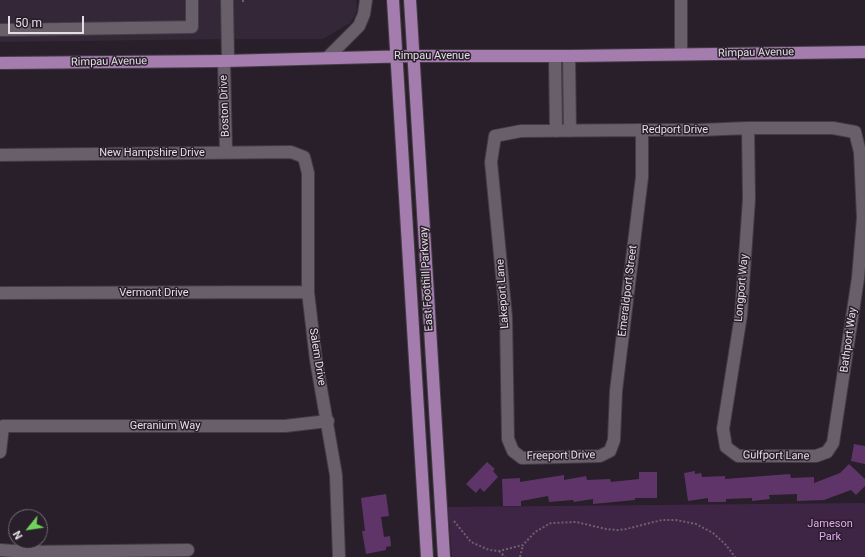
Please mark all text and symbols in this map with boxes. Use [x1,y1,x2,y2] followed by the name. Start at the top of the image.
[10,8,86,34] scale bar
[15,16,42,30] text: 50 m
[718,46,794,60] street label: Rimpau Avenue
[394,49,470,63] street label: Rimpau Avenue
[71,55,147,69] street label: Rimpau Avenue
[217,75,233,137] street label: Boston Drive
[642,123,708,137] street label: Redport Drive
[99,146,205,160] street label: New Hampshire Drive
[418,226,436,332] street label: East Foothill Parkway
[616,245,640,337] street label: Emeraldport Street
[732,254,752,322] street label: Longport Way
[494,259,512,329] street label: Lakeport Lane
[119,286,189,300] street label: Vermont Drive
[838,306,860,374] street label: Bathport Way
[306,327,328,387] street label: Salem Drive
[130,419,200,433] street label: Geranium Way
[527,449,595,463] street label: Freeport Drive
[743,449,809,463] street label: Gulfport Lane
[8,509,48,549] north arrow
[807,517,853,543] park label: Jameson Park
[10,528,26,541] text: N

